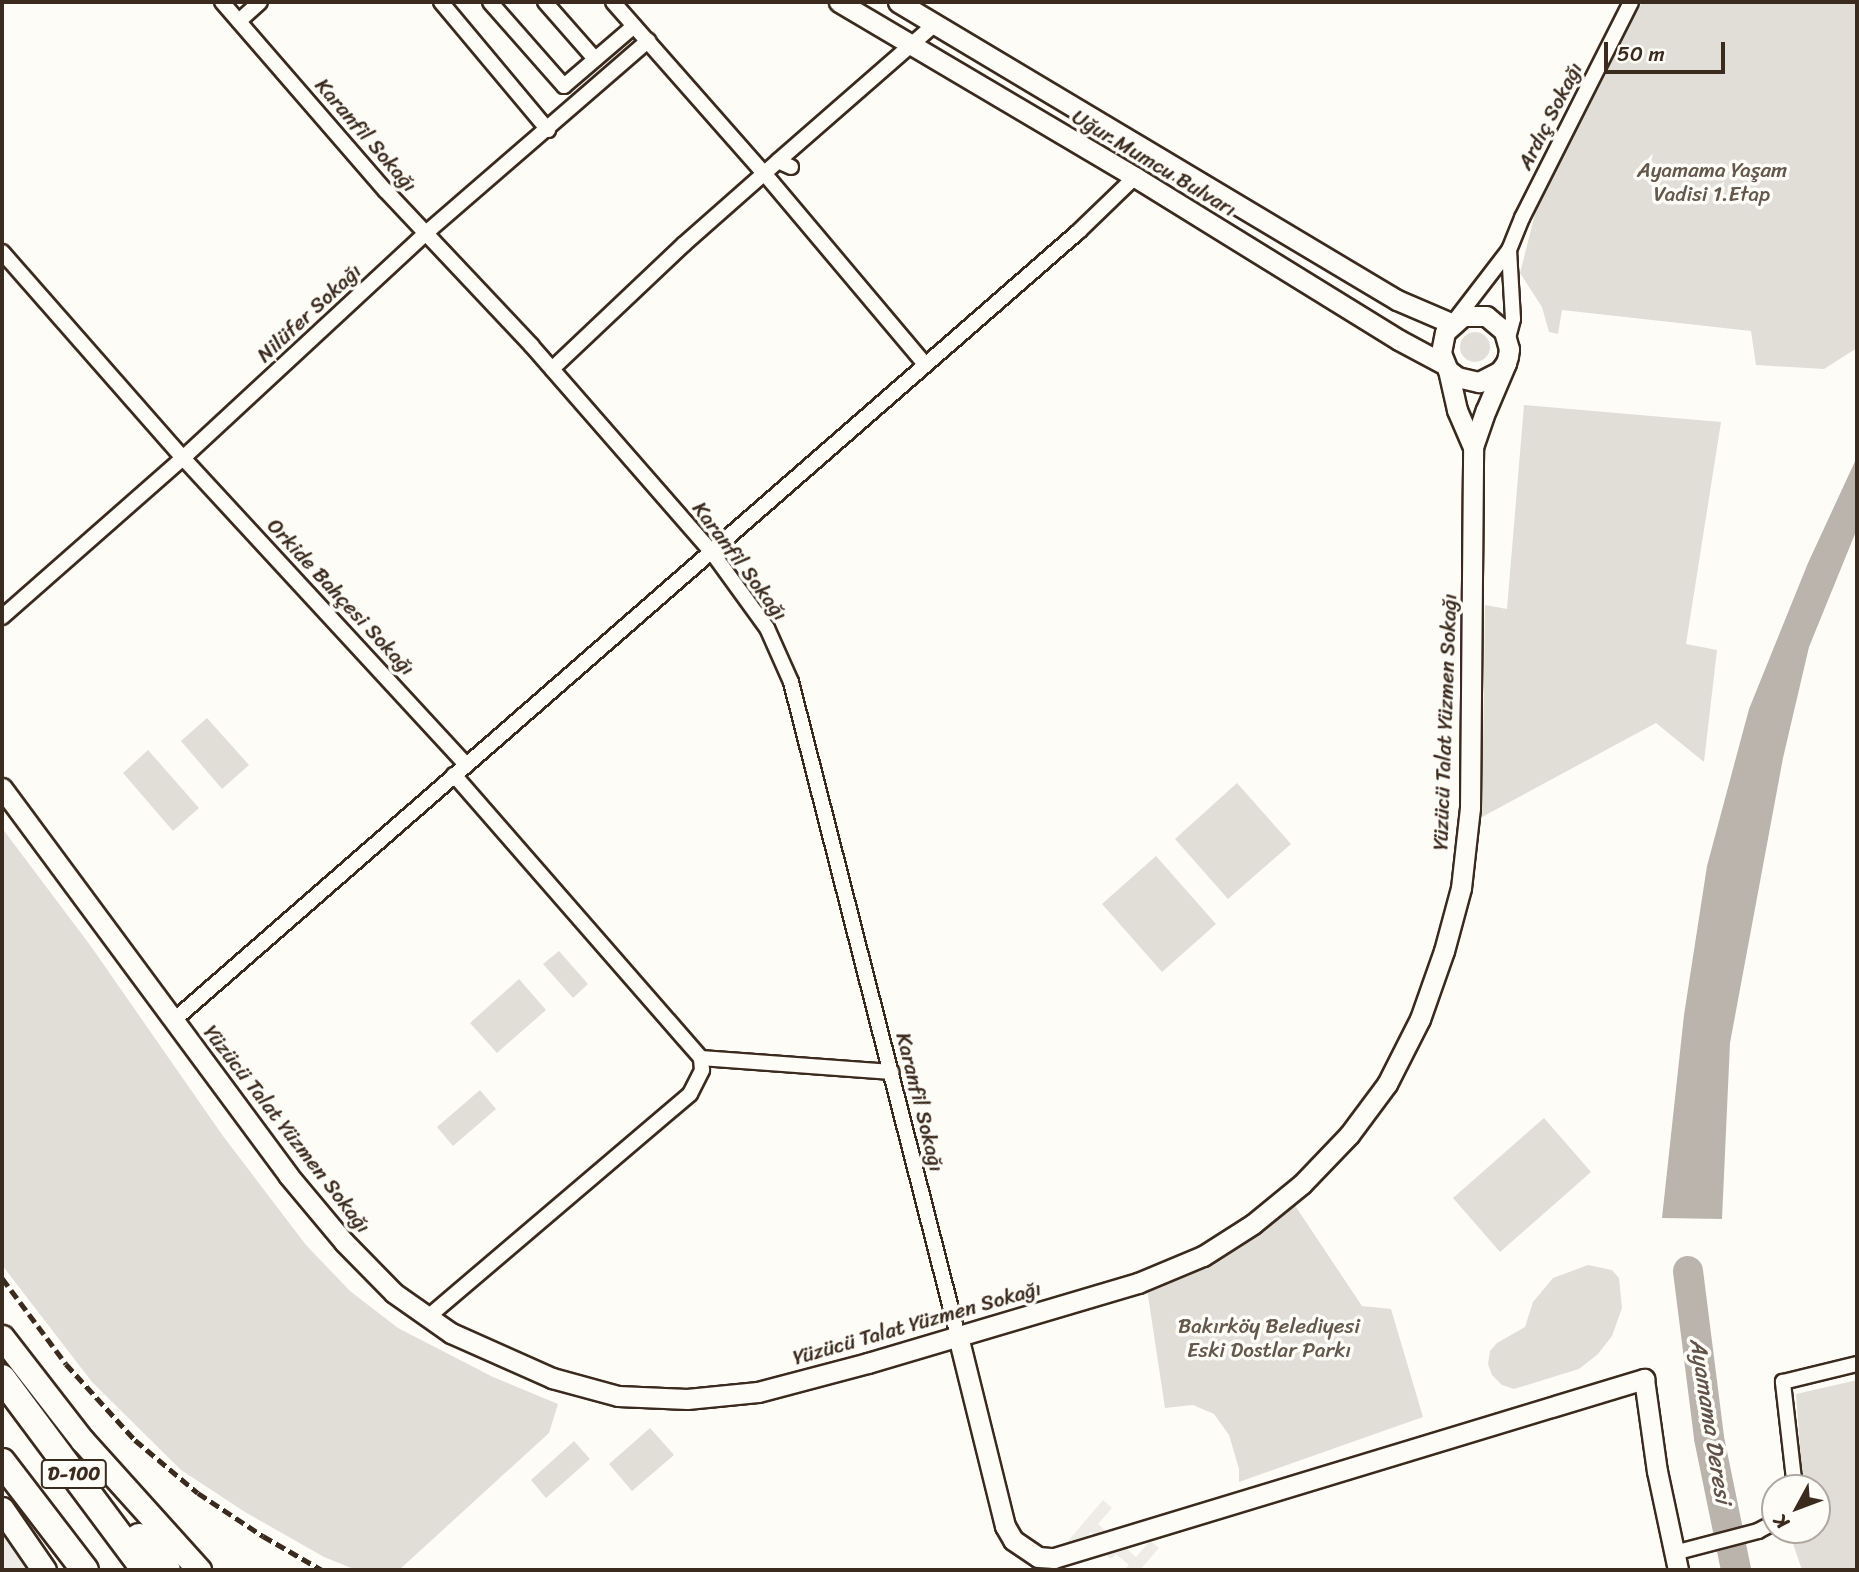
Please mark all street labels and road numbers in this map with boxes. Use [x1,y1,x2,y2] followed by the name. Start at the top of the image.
[1512,58,1588,174] street label: Ardıç Sokağı
[310,73,422,197] street label: Karanfil Sokağı
[1067,104,1241,222] street label: Uğur Mumcu Bulvarı
[252,258,366,368] street label: Nilüfer Sokağı
[687,496,793,626] street label: Karanfil Sokağı
[262,513,420,681] street label: Orkide Bahçesi Sokağı
[1428,593,1462,851] street label: Yüzücü Talat Yüzmen Sokağı
[198,1020,376,1238] street label: Yüzücü Talat Yüzmen Sokağı
[891,1030,949,1174] street label: Karanfil Sokağı
[790,1275,1044,1371] street label: Yüzücü Talat Yüzmen Sokağı
[41,1458,107,1490] road number: D-100

